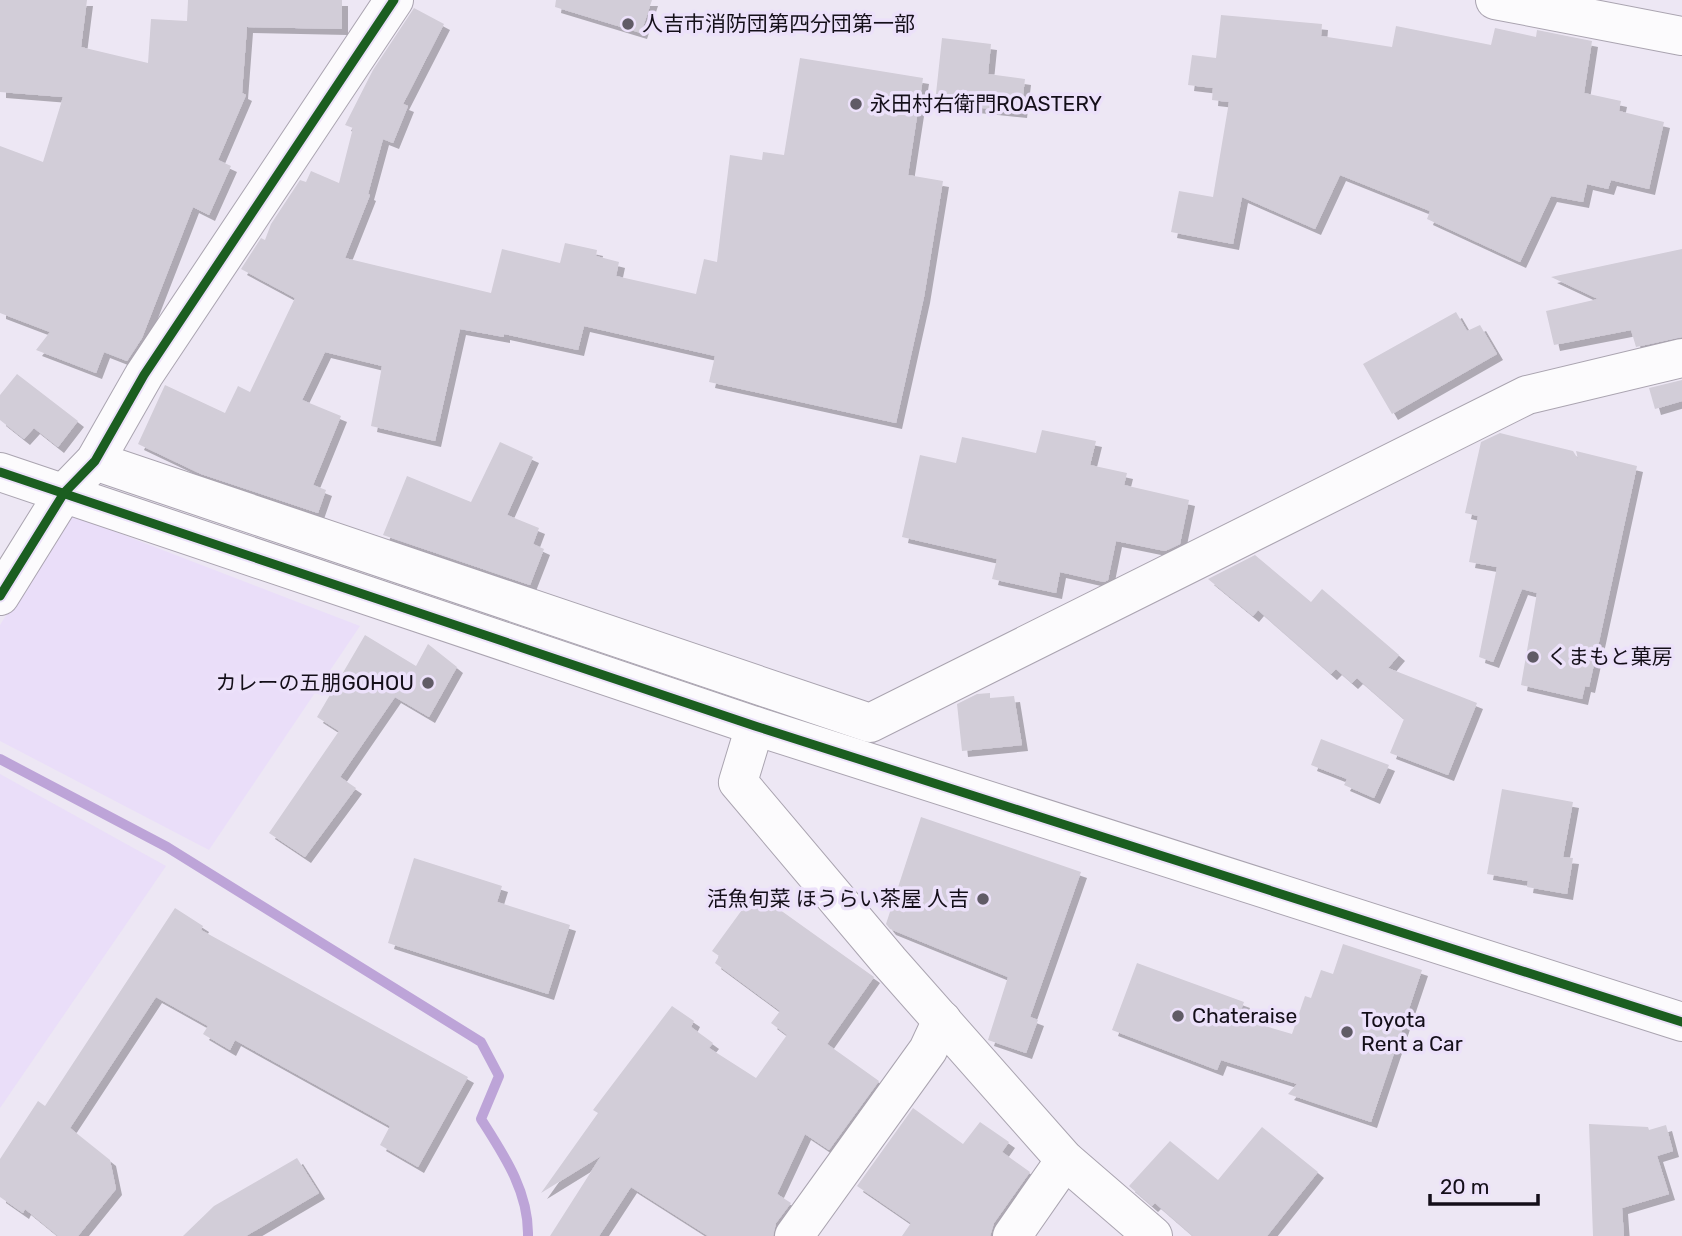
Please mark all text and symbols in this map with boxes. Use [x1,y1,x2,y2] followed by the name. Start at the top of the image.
[642,11,915,36] place label: 人吉市消防団第四分団第一部
[620,16,636,32] marker: 人吉市消防団第四分団第一部
[870,91,1102,116] place label: 永田村右衛門ROASTERY
[848,96,864,112] marker: 永田村右衛門ROASTERY
[1547,644,1673,669] place label: くまもと菓房
[1525,649,1541,665] marker: くまもと菓房
[216,670,414,695] place label: カレーの五朋GOHOU
[420,675,436,691] marker: カレーの五朋GOHOU
[707,886,969,911] place label: 活魚旬菜 ほうらい茶屋 人吉
[975,891,991,907] marker: 活魚旬菜 ほうらい茶屋 人吉
[1192,1003,1297,1028] place label: Chateraise
[1361,1007,1463,1056] place label: Toyota Rent a Car
[1170,1008,1186,1024] marker: Chateraise
[1339,1024,1355,1040] marker: Toyota Rent a Car
[1430,1162,1538,1206] scale bar
[1440,1174,1489,1199] text: 20 m

